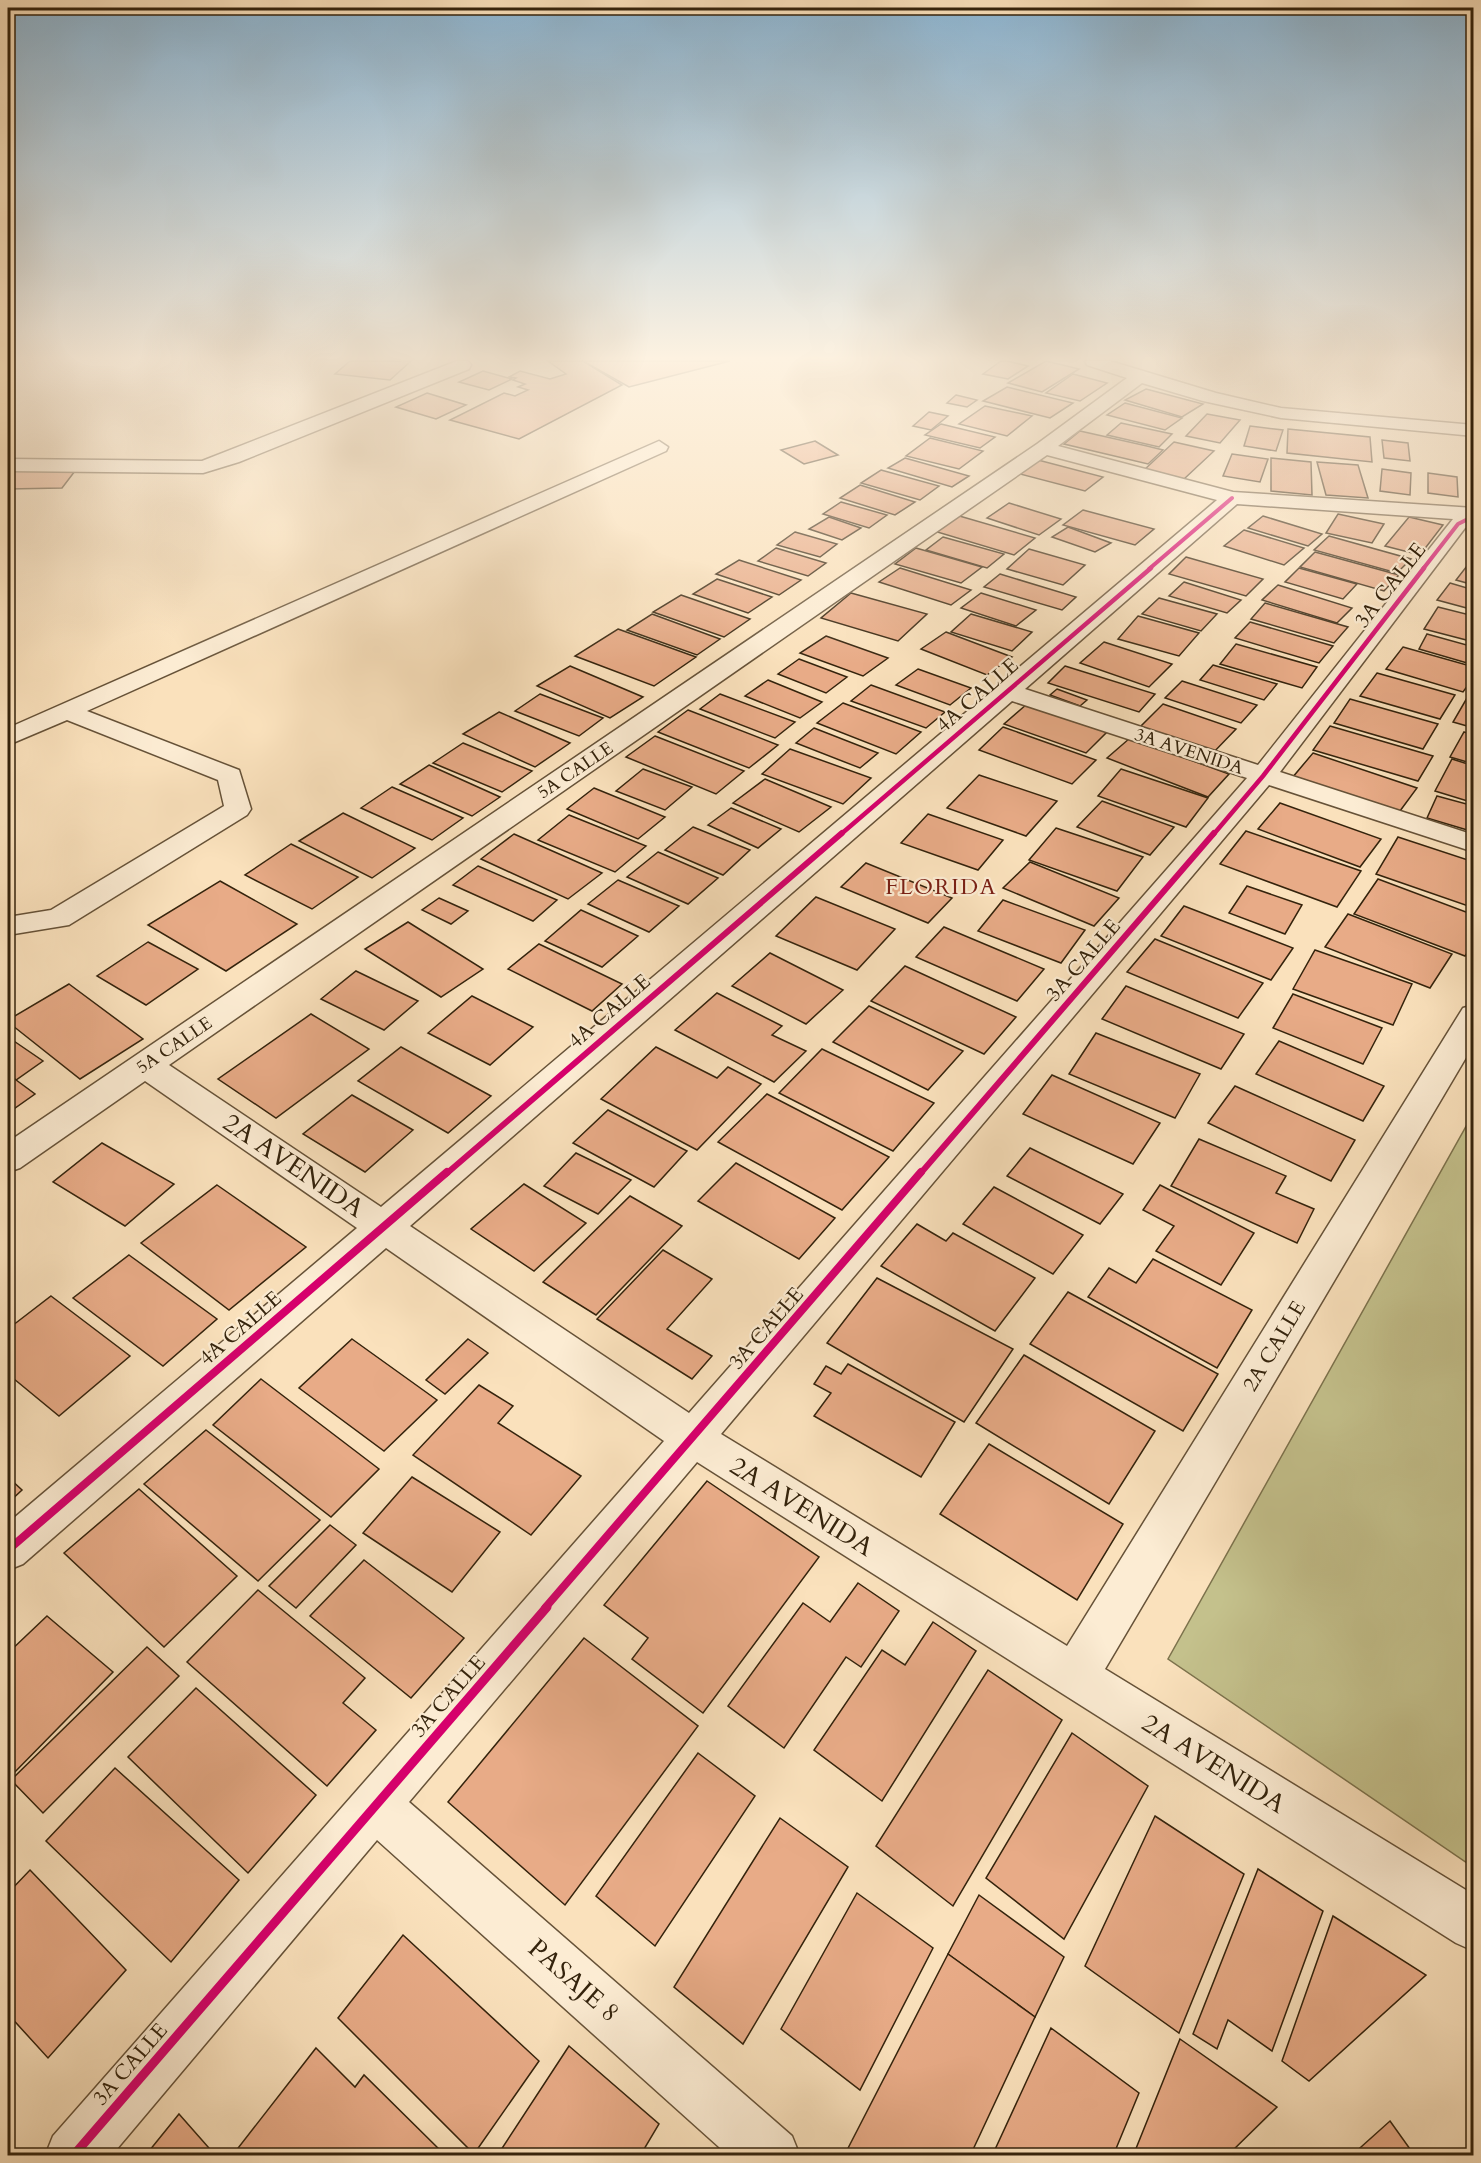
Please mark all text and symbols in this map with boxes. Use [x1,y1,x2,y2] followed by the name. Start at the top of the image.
[1348,537,1433,634] street label: 3A CALLE
[930,651,1025,739] street label: 4A CALLE
[1131,722,1247,781] street label: 3A AVENIDA
[533,736,618,805] street label: 5A CALLE
[885,872,997,902] district label: FLORIDA
[1039,913,1127,1008] street label: 3A CALLE
[562,967,657,1055] street label: 4A CALLE
[132,1011,217,1080] street label: 5A CALLE
[216,1105,372,1226] street label: 2A AVENIDA
[722,1281,810,1376] street label: 3A CALLE
[193,1284,288,1372] street label: 4A CALLE
[1236,1296,1313,1397] street label: 2A CALLE
[723,1448,881,1565] street label: 2A AVENIDA
[404,1649,492,1744] street label: 3A CALLE
[1135,1705,1293,1822] street label: 2A AVENIDA
[520,1931,627,2030] street label: PASAJE 8
[86,2017,174,2112] street label: 3A CALLE

